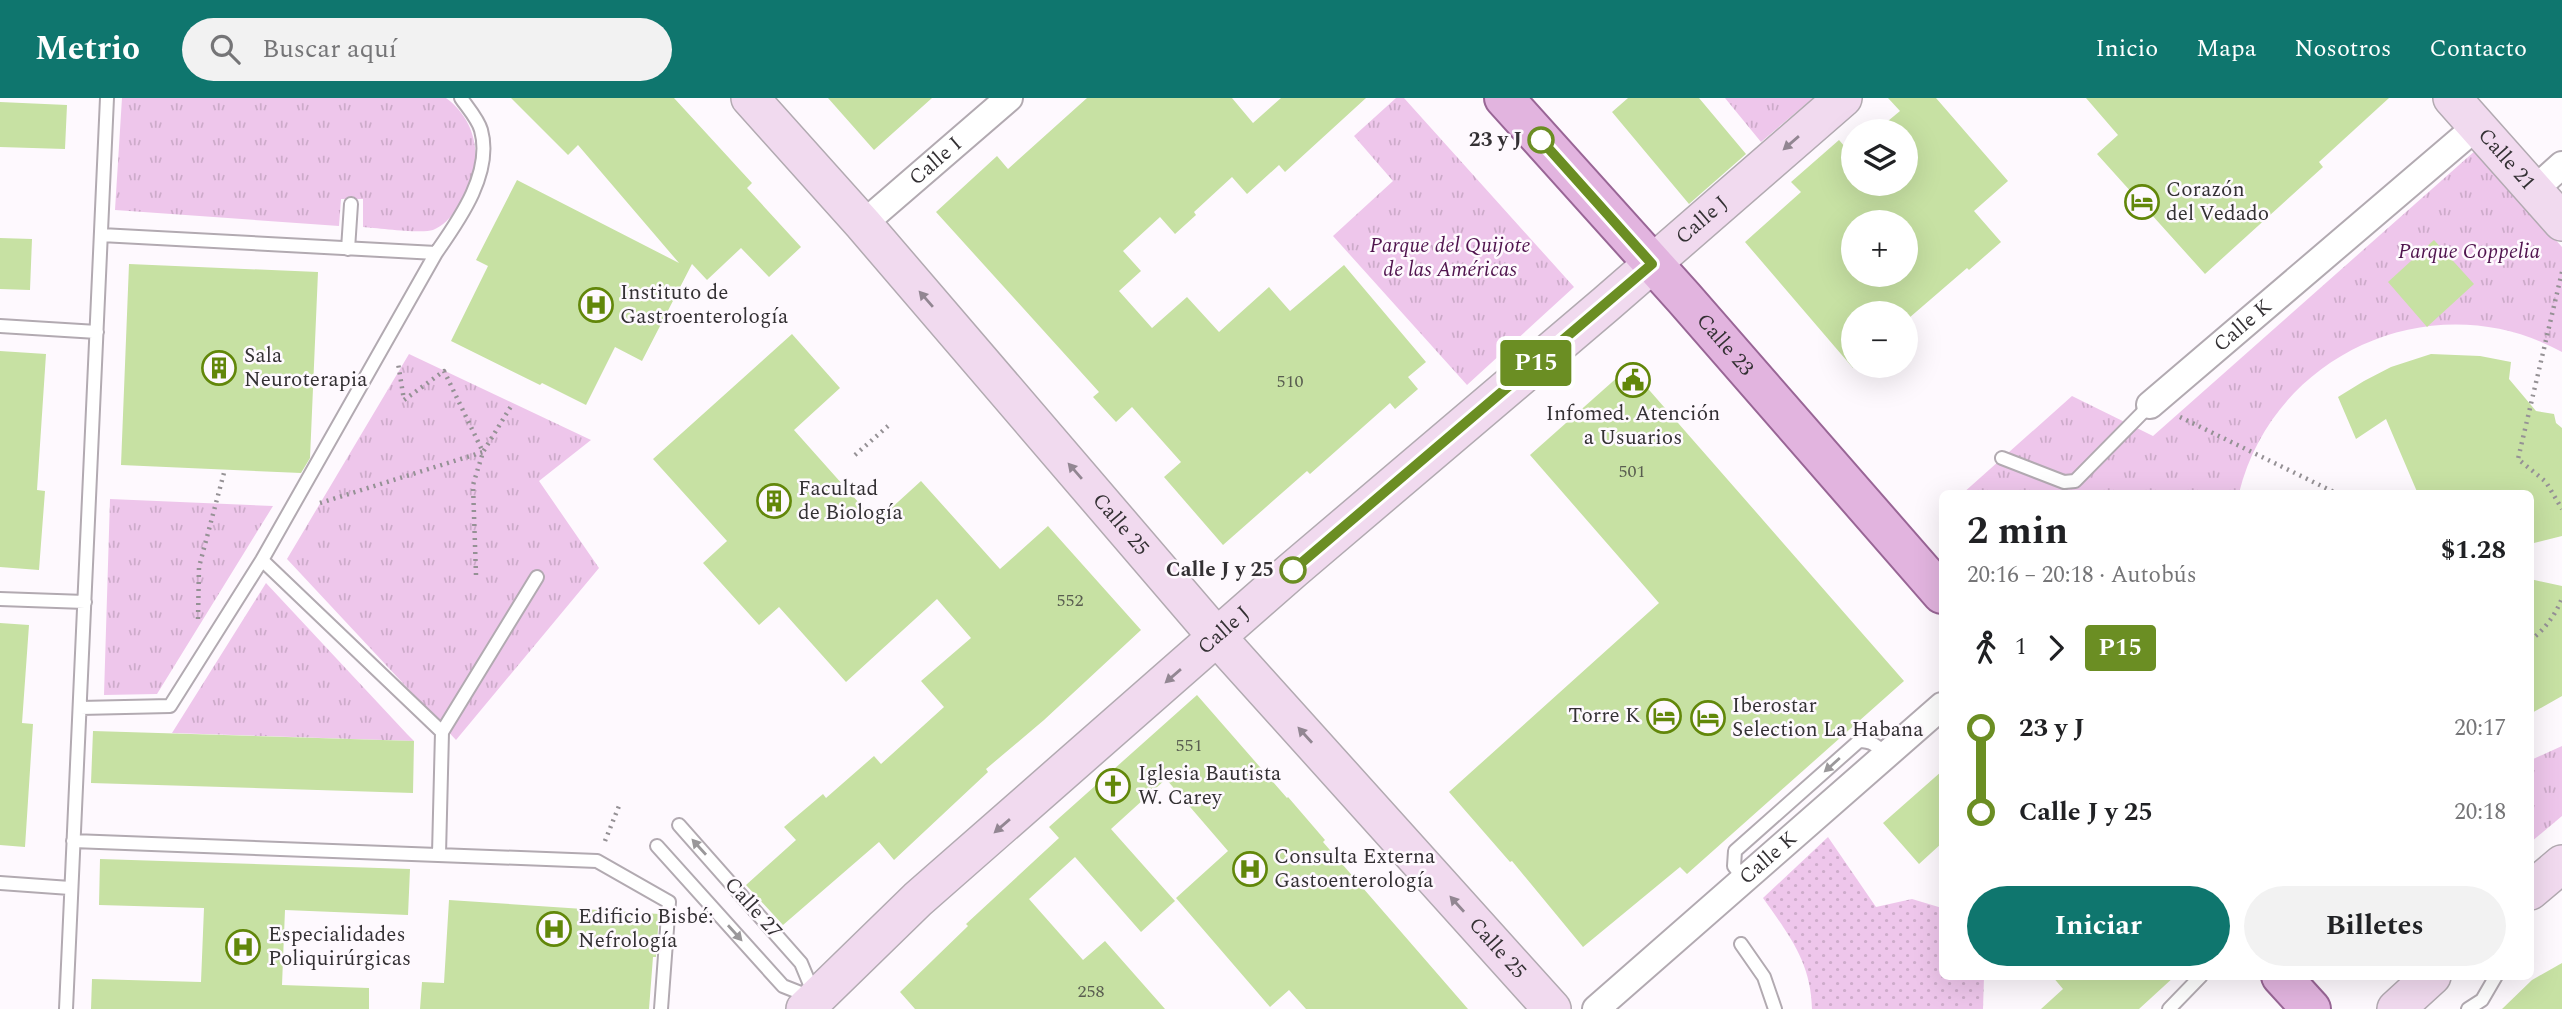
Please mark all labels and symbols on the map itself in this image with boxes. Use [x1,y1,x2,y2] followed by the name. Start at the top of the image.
[2470,121,2543,198] street label: Calle 21
[1469,124,1522,156] place label: 23 y J
[1528,127,1554,153] marker: 23 y J
[902,129,969,193] street label: Calle I
[1783,135,1800,150] one-way arrow
[2166,174,2269,230] place label: Corazón del Vedado
[2123,183,2161,221] hotel icon: Corazón del Vedado
[1669,188,1736,252] street label: Calle J
[1370,230,1530,286] park label: Parque del Quijote de las Américas
[2398,236,2540,268] park label: Parque Coppelia
[620,277,789,333] place label: Instituto de Gastroenterología
[577,286,615,324] hospital icon: Instituto de Gastroenterología
[919,290,934,307] one-way arrow
[2206,291,2279,360] street label: Calle K
[1688,306,1761,384] street label: Calle 23
[244,340,368,396] place label: Sala Neuroterapia
[1496,340,1576,386] line badge: P15
[200,349,238,387] building icon: Sala Neuroterapia
[1614,361,1652,399] public building icon: Infomed. Atención a Usuarios
[1277,368,1304,395] house number: 510
[1546,398,1720,454] place label: Infomed. Atención a Usuarios
[1619,458,1646,485] house number: 501
[1067,462,1083,480] one-way arrow
[798,473,903,529] place label: Facultad de Biología
[755,482,793,520] building icon: Facultad de Biología
[1084,486,1157,563] street label: Calle 25
[1166,554,1274,586] place label: Calle J y 25
[1280,557,1306,583] marker: Calle J y 25
[1057,587,1084,614] house number: 552
[1191,598,1258,663] street label: Calle J
[1164,668,1182,684] one-way arrow
[1732,690,1924,746] place label: Iberostar Selection La Habana
[1645,697,1683,735] hotel icon: Torre K
[1689,699,1727,737] hotel icon: Iberostar Selection La Habana
[1568,700,1640,732] place label: Torre K
[1298,726,1313,743] one-way arrow
[1176,732,1203,759] house number: 551
[1823,757,1841,773] one-way arrow
[1138,758,1282,814] place label: Iglesia Bautista W. Carey
[1094,767,1132,805] church icon: Iglesia Bautista W. Carey
[993,818,1010,833] one-way arrow
[1732,824,1805,893] street label: Calle K
[691,838,707,856] one-way arrow
[1274,841,1436,897] place label: Consulta Externa Gastoenterología
[1231,850,1269,888] hospital icon: Consulta Externa Gastoenterología
[716,870,790,946] street label: Calle 27
[1449,895,1465,913] one-way arrow
[578,901,714,957] place label: Edificio Bisbé: Nefrología
[535,910,573,948] hospital icon: Edificio Bisbé: Nefrología
[1461,910,1534,986] street label: Calle 25
[268,919,411,975] place label: Especialidades Poliquirúrgicas
[727,924,743,942] one-way arrow
[224,928,262,966] hospital icon: Especialidades Poliquirúrgicas
[1078,978,1105,1005] house number: 258

